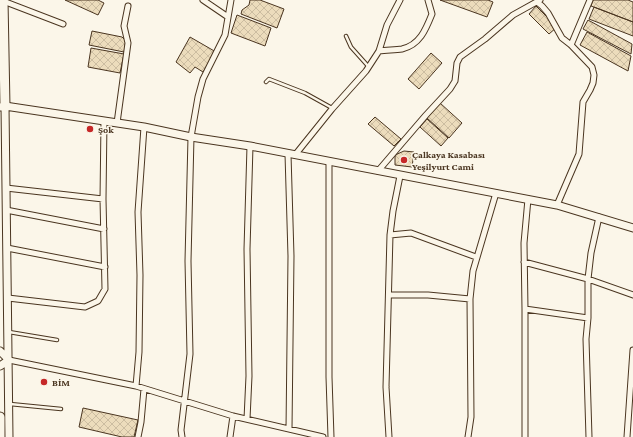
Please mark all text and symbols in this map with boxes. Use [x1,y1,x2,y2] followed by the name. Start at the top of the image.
[85,124,95,134] marker: Şok
[98,124,114,135] place label: Şok
[412,149,485,172] place label: Çalkaya Kasabası Yeşilyurt Cami
[399,155,409,165] marker: Çalkaya Kasabası Yeşilyurt Cami
[39,377,49,387] marker: BİM
[52,377,70,388] place label: BİM

